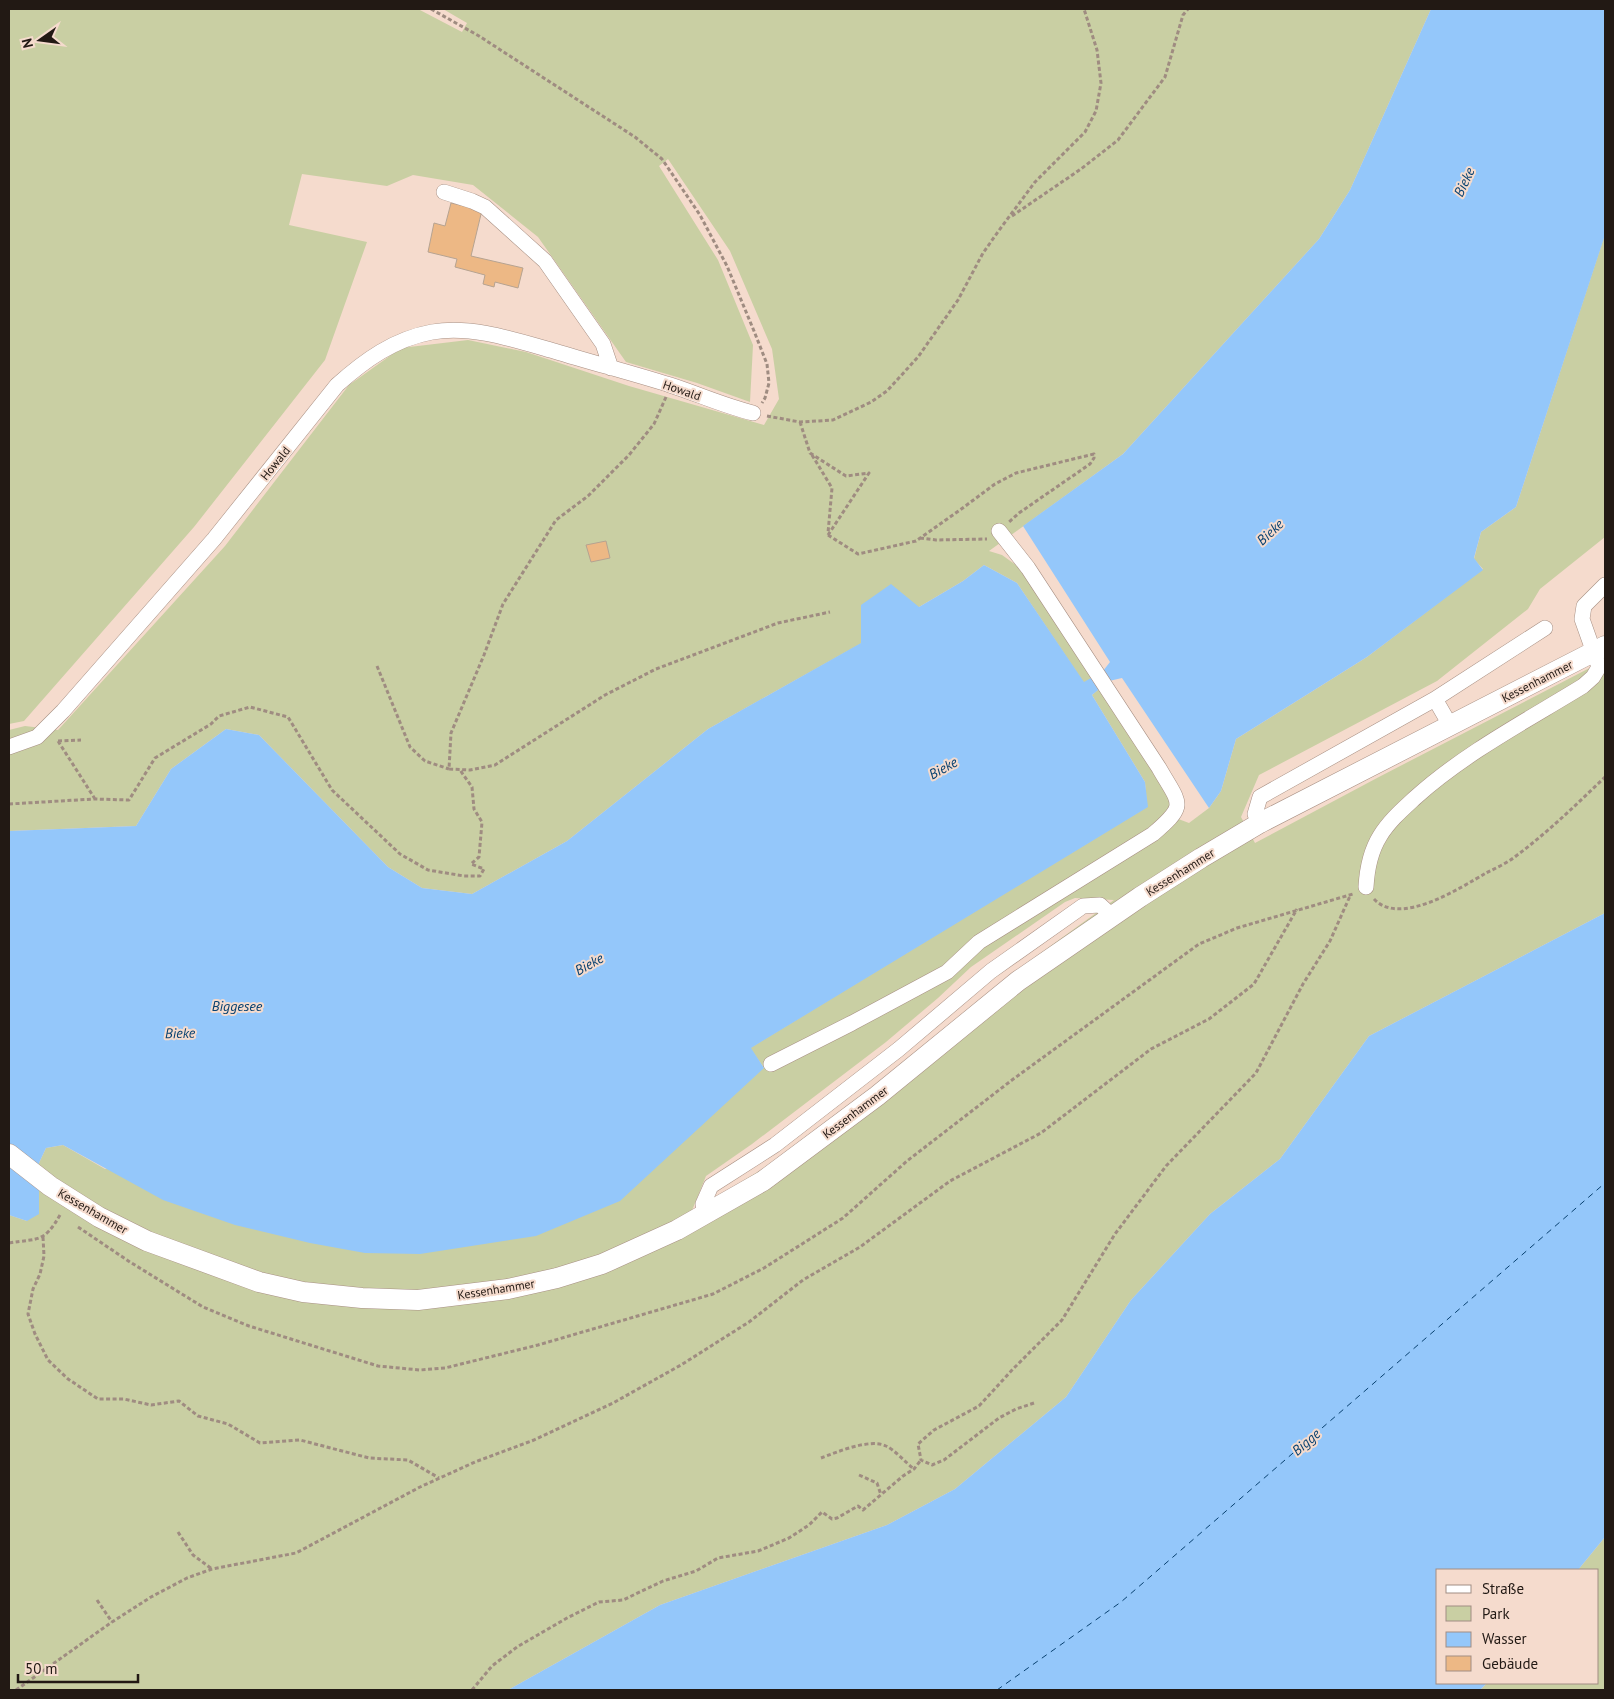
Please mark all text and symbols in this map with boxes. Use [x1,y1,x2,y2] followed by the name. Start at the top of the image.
[15,15,65,65] north arrow
[18,37,37,50] text: N
[1449,164,1479,200] water label: Bieke
[661,377,703,403] street label: Howald
[257,443,293,483] street label: Howald
[1253,515,1288,549] water label: Bieke
[1499,657,1575,705] street label: Kessenhammer
[925,753,961,783] water label: Bieke
[1143,845,1217,899] street label: Kessenhammer
[571,949,607,979] water label: Bieke
[212,997,263,1015] water label: Biggesee
[165,1024,196,1042] water label: Bieke
[819,1083,891,1141] street label: Kessenhammer
[56,1185,130,1237] street label: Kessenhammer
[456,1276,536,1302] street label: Kessenhammer
[1288,1424,1324,1459] water label: Bigge
[1436,1569,1599,1684] legend
[1482,1579,1524,1598] text: Straße
[1482,1604,1510,1623] text: Park
[1482,1629,1527,1648] text: Wasser
[18,1652,138,1684] scale bar
[1482,1654,1538,1673] text: Gebäude
[25,1659,58,1678] text: 50 m

